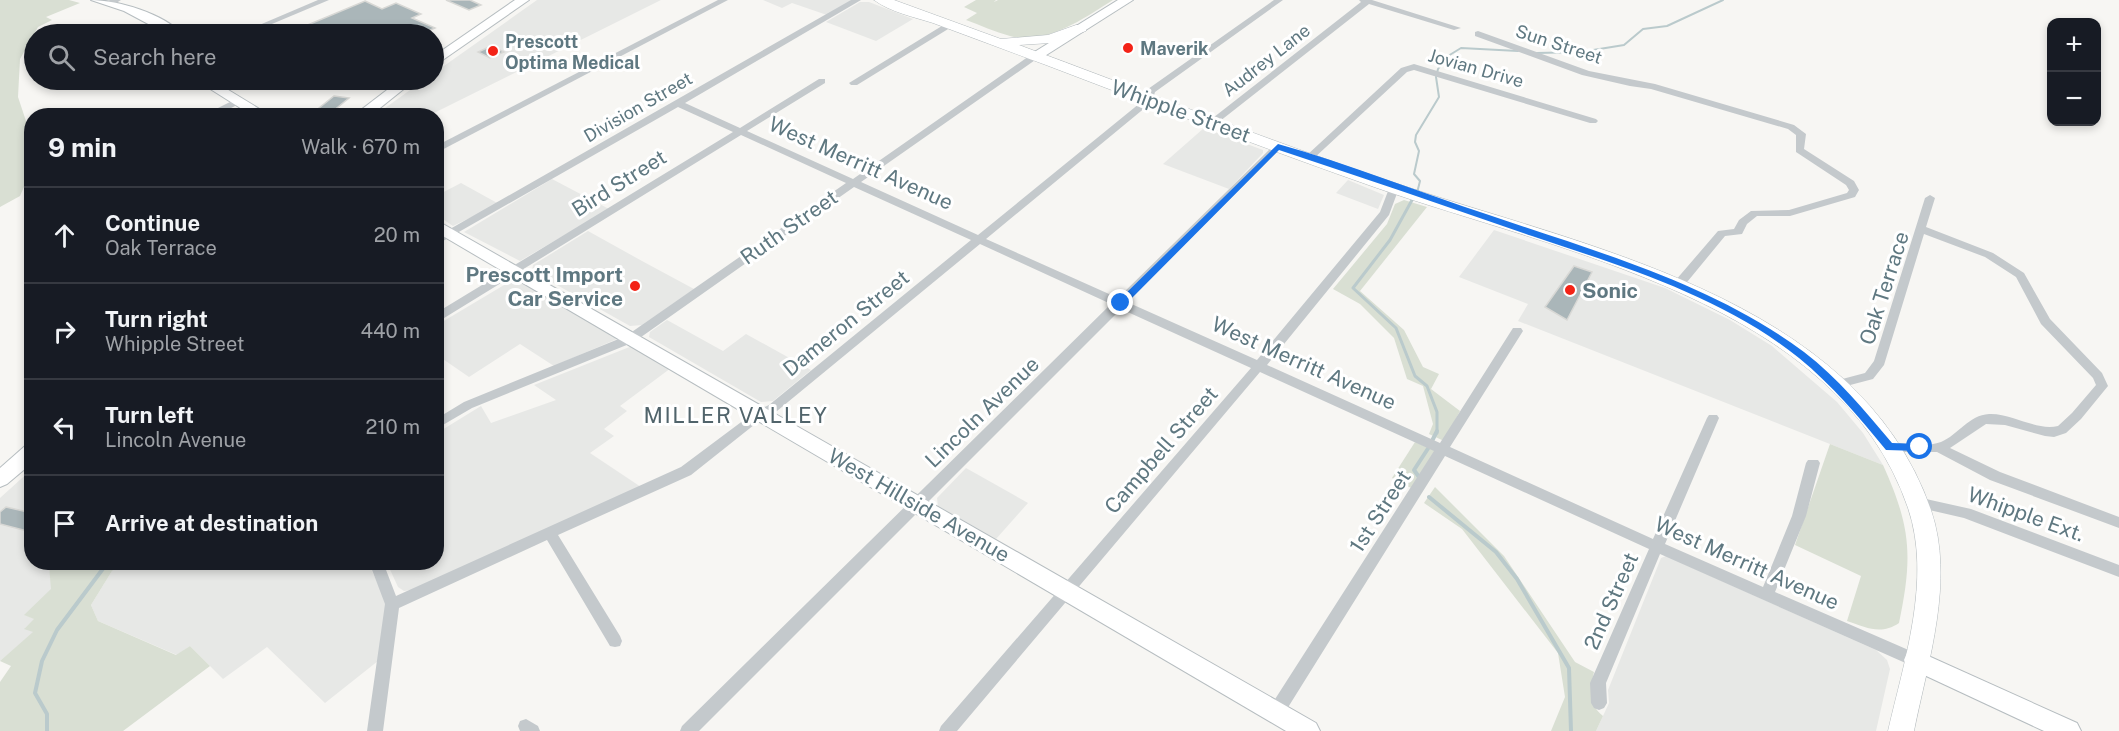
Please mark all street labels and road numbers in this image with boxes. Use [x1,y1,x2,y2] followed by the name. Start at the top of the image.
[1218,19,1314,101] street label: Audrey Lane
[1513,20,1605,68] street label: Sun Street
[1426,44,1526,92] street label: Jovian Drive
[580,68,696,146] street label: Division Street
[1108,74,1254,148] street label: Whipple Street
[765,111,957,215] street label: West Merritt Avenue
[567,144,671,222] street label: Bird Street
[736,184,842,270] street label: Ruth Street
[1854,228,1914,348] street label: Oak Terrace
[778,265,914,381] street label: Dameron Street
[1208,311,1400,415] street label: West Merritt Avenue
[920,351,1044,473] street label: Lincoln Avenue
[1099,381,1223,519] street label: Campbell Street
[824,443,1014,567] street label: West Hillside Avenue
[1344,465,1416,557] street label: 1st Street
[1964,481,2088,547] street label: Whipple Ext.
[1651,511,1843,615] street label: West Merritt Avenue
[1579,549,1643,653] street label: 2nd Street

